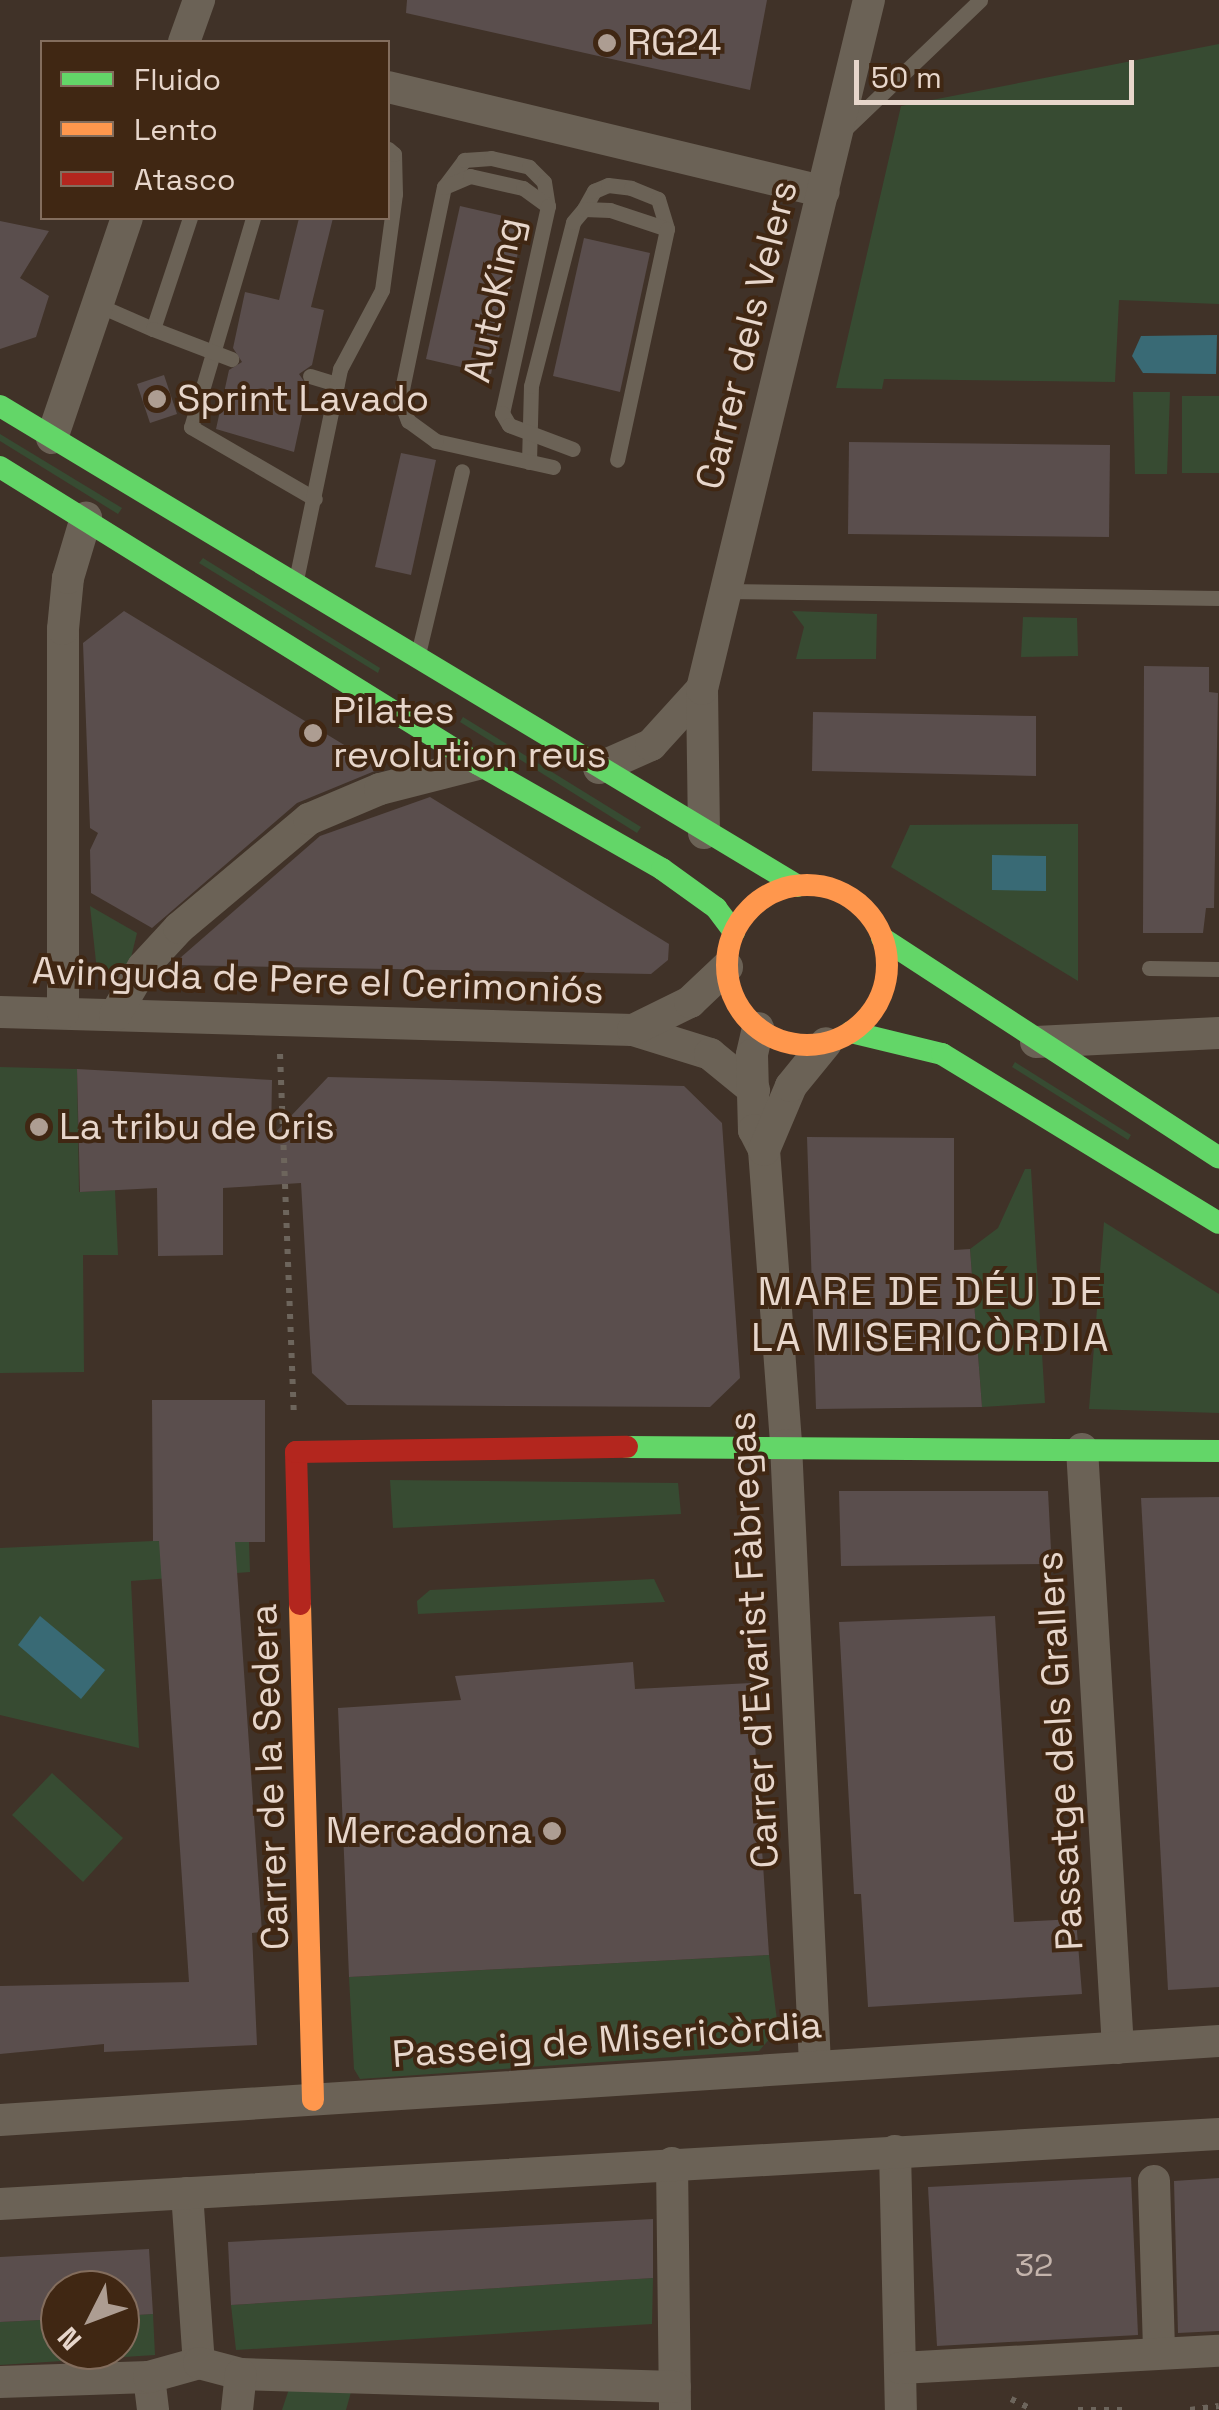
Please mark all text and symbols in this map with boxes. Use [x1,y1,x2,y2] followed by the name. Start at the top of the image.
[627,20,722,66] place label: RG24
[596,32,618,54] marker: RG24
[40,40,390,220] legend
[859,40,1139,102] scale bar
[871,58,942,97] text: 50 m
[134,60,221,99] text: Fluido
[134,110,218,149] text: Lento
[134,160,235,199] text: Atasco
[687,176,807,494] street label: Carrer dels Velers
[454,213,534,387] street label: AutoKing
[177,376,429,422] place label: Sprint Lavado
[146,388,168,410] marker: Sprint Lavado
[333,688,607,778] place label: Pilates revolution reus
[302,722,324,744] marker: Pilates revolution reus
[31,948,605,1014] street label: Avinguda de Pere el Cerimoniós
[59,1104,335,1150] place label: La tribu de Cris
[28,1116,50,1138] marker: La tribu de Cris
[751,1268,1111,1362] district label: MARE DE DÉU DE LA MISERICÒRDIA
[719,1410,789,1870] street label: Carrer d'Evarist Fàbregas
[1027,1550,1093,1952] street label: Passatge dels Grallers
[241,1603,299,1951] street label: Carrer de la Sedera
[326,1808,532,1854] place label: Mercadona
[541,1820,563,1842] marker: Mercadona
[391,2002,823,2078] street label: Passeig de Misericòrdia
[1015,2246,1053,2284] house number: 32
[40,2270,140,2370] north arrow
[50,2320,89,2358] text: N

